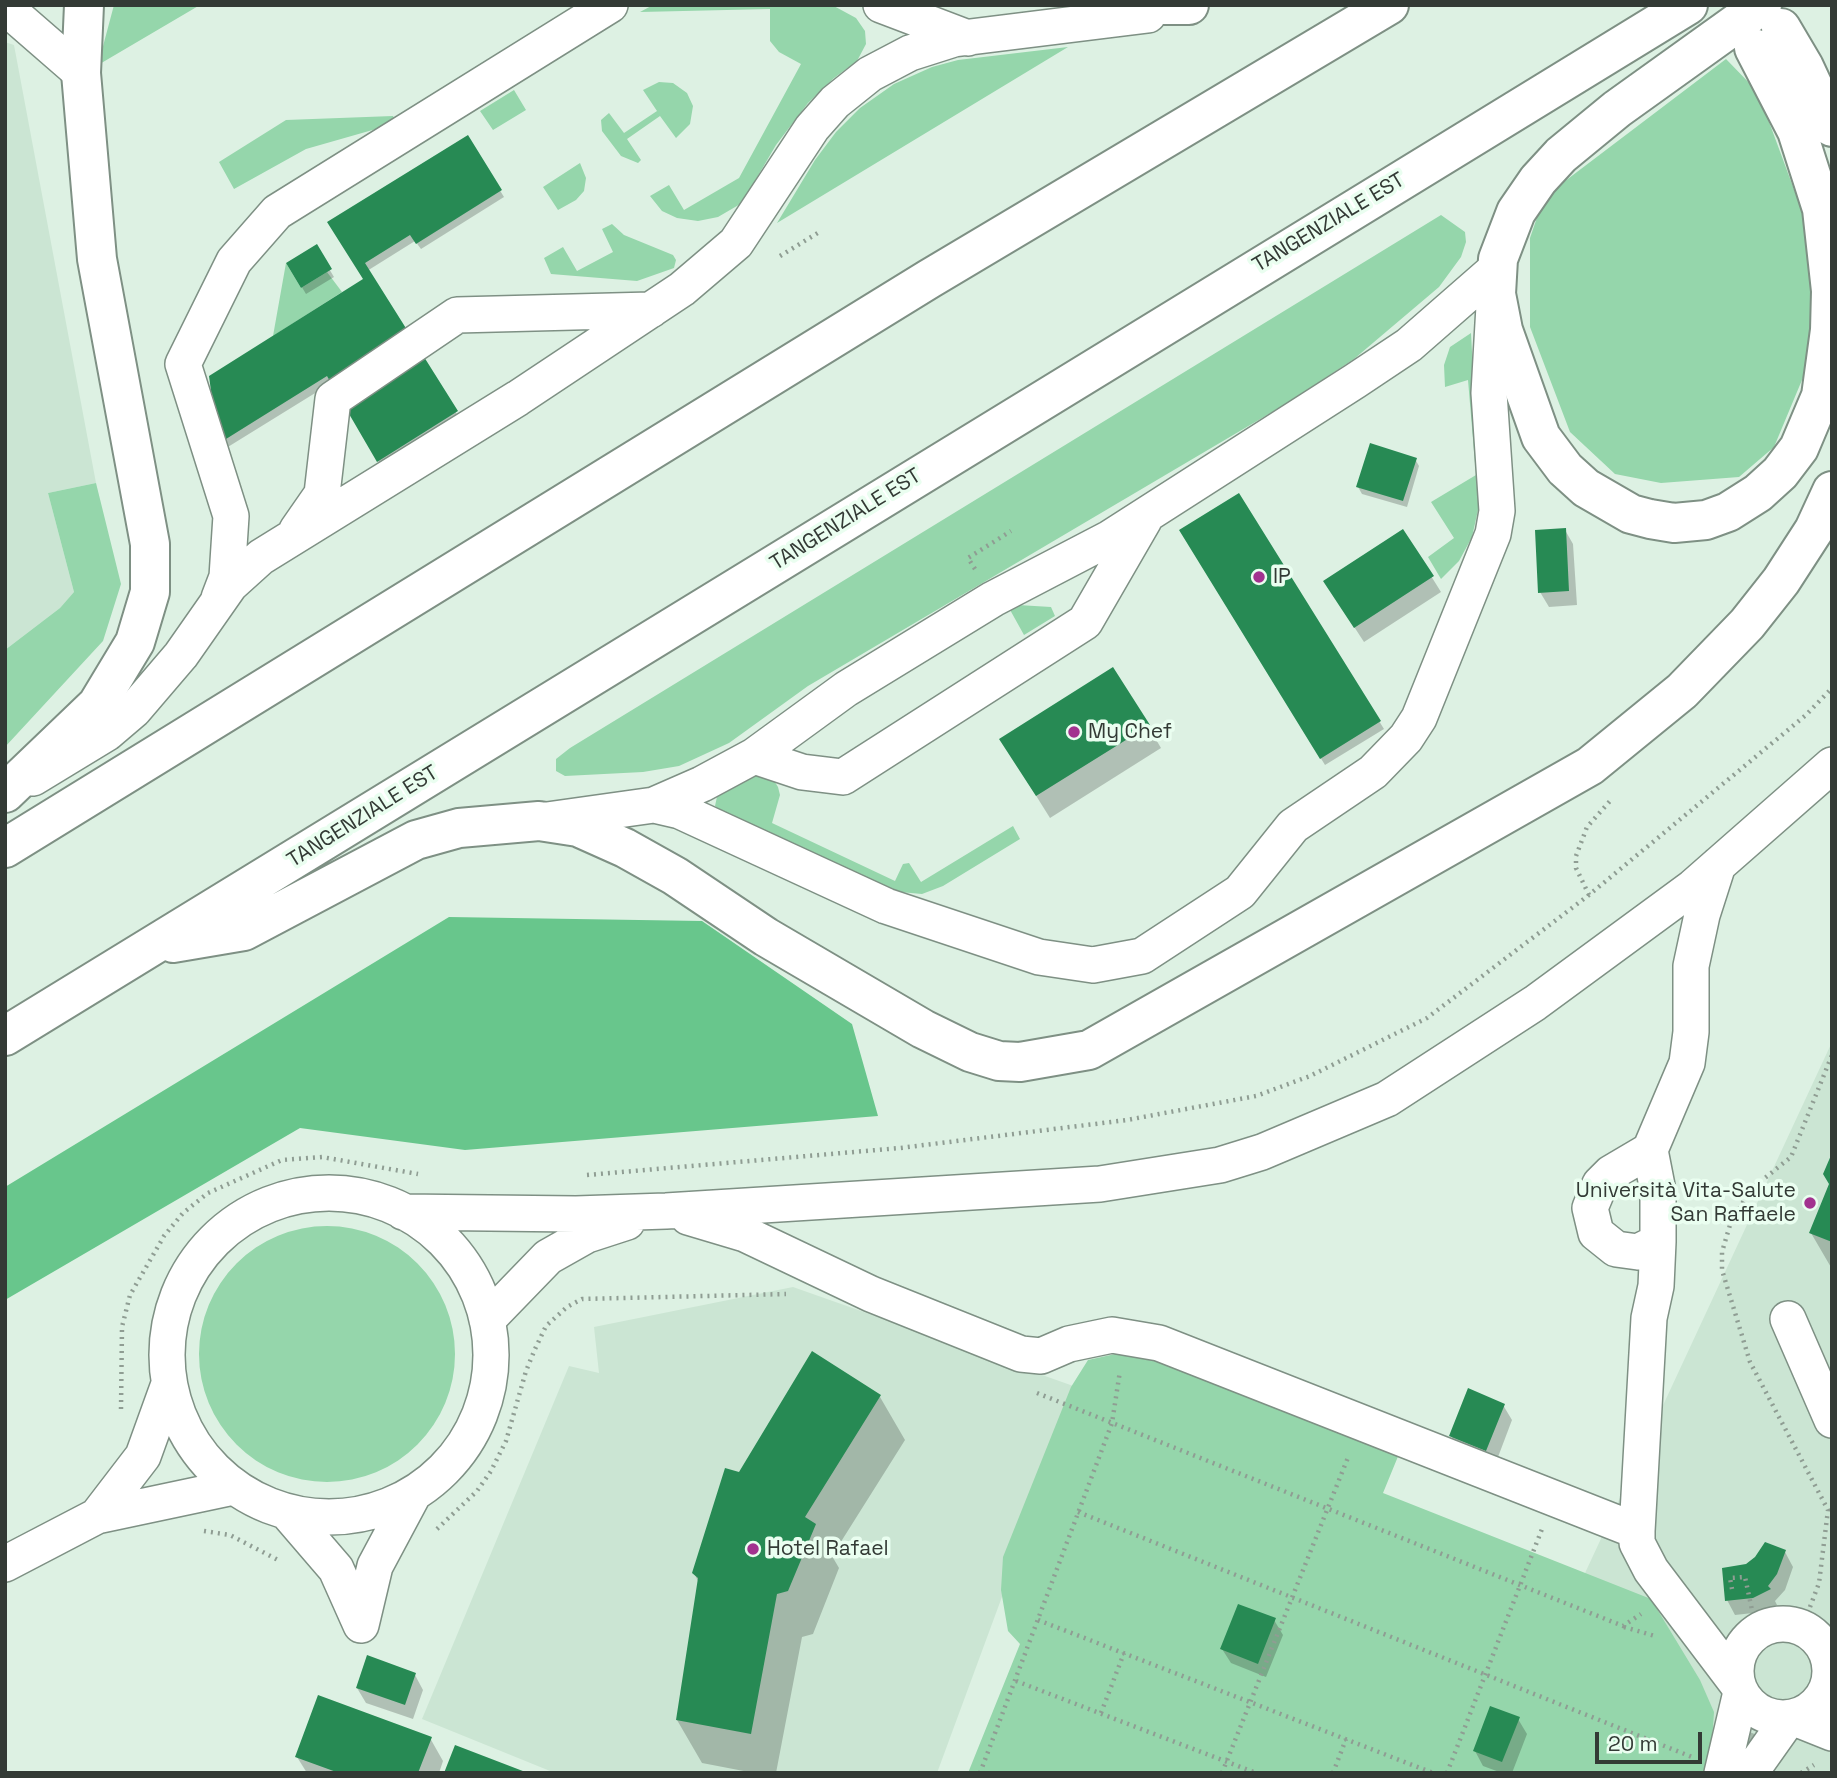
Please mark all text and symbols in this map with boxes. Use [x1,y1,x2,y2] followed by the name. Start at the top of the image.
[1248,168,1410,278] street label: TANGENZIALE EST
[766,463,926,577] street label: TANGENZIALE EST
[1273,564,1291,590] place label: IP
[1251,569,1267,585] marker: IP
[1088,719,1172,745] place label: My Chef
[1066,724,1082,740] marker: My Chef
[283,760,443,874] street label: TANGENZIALE EST
[1576,1178,1796,1228] place label: Università Vita-Salute San Raffaele
[1802,1195,1818,1211] marker: Università Vita-Salute San Raffaele
[767,1536,889,1562] place label: Hotel Rafael
[745,1541,761,1557] marker: Hotel Rafael
[1599,1718,1706,1762] scale bar
[1608,1730,1658,1757] text: 20 m

